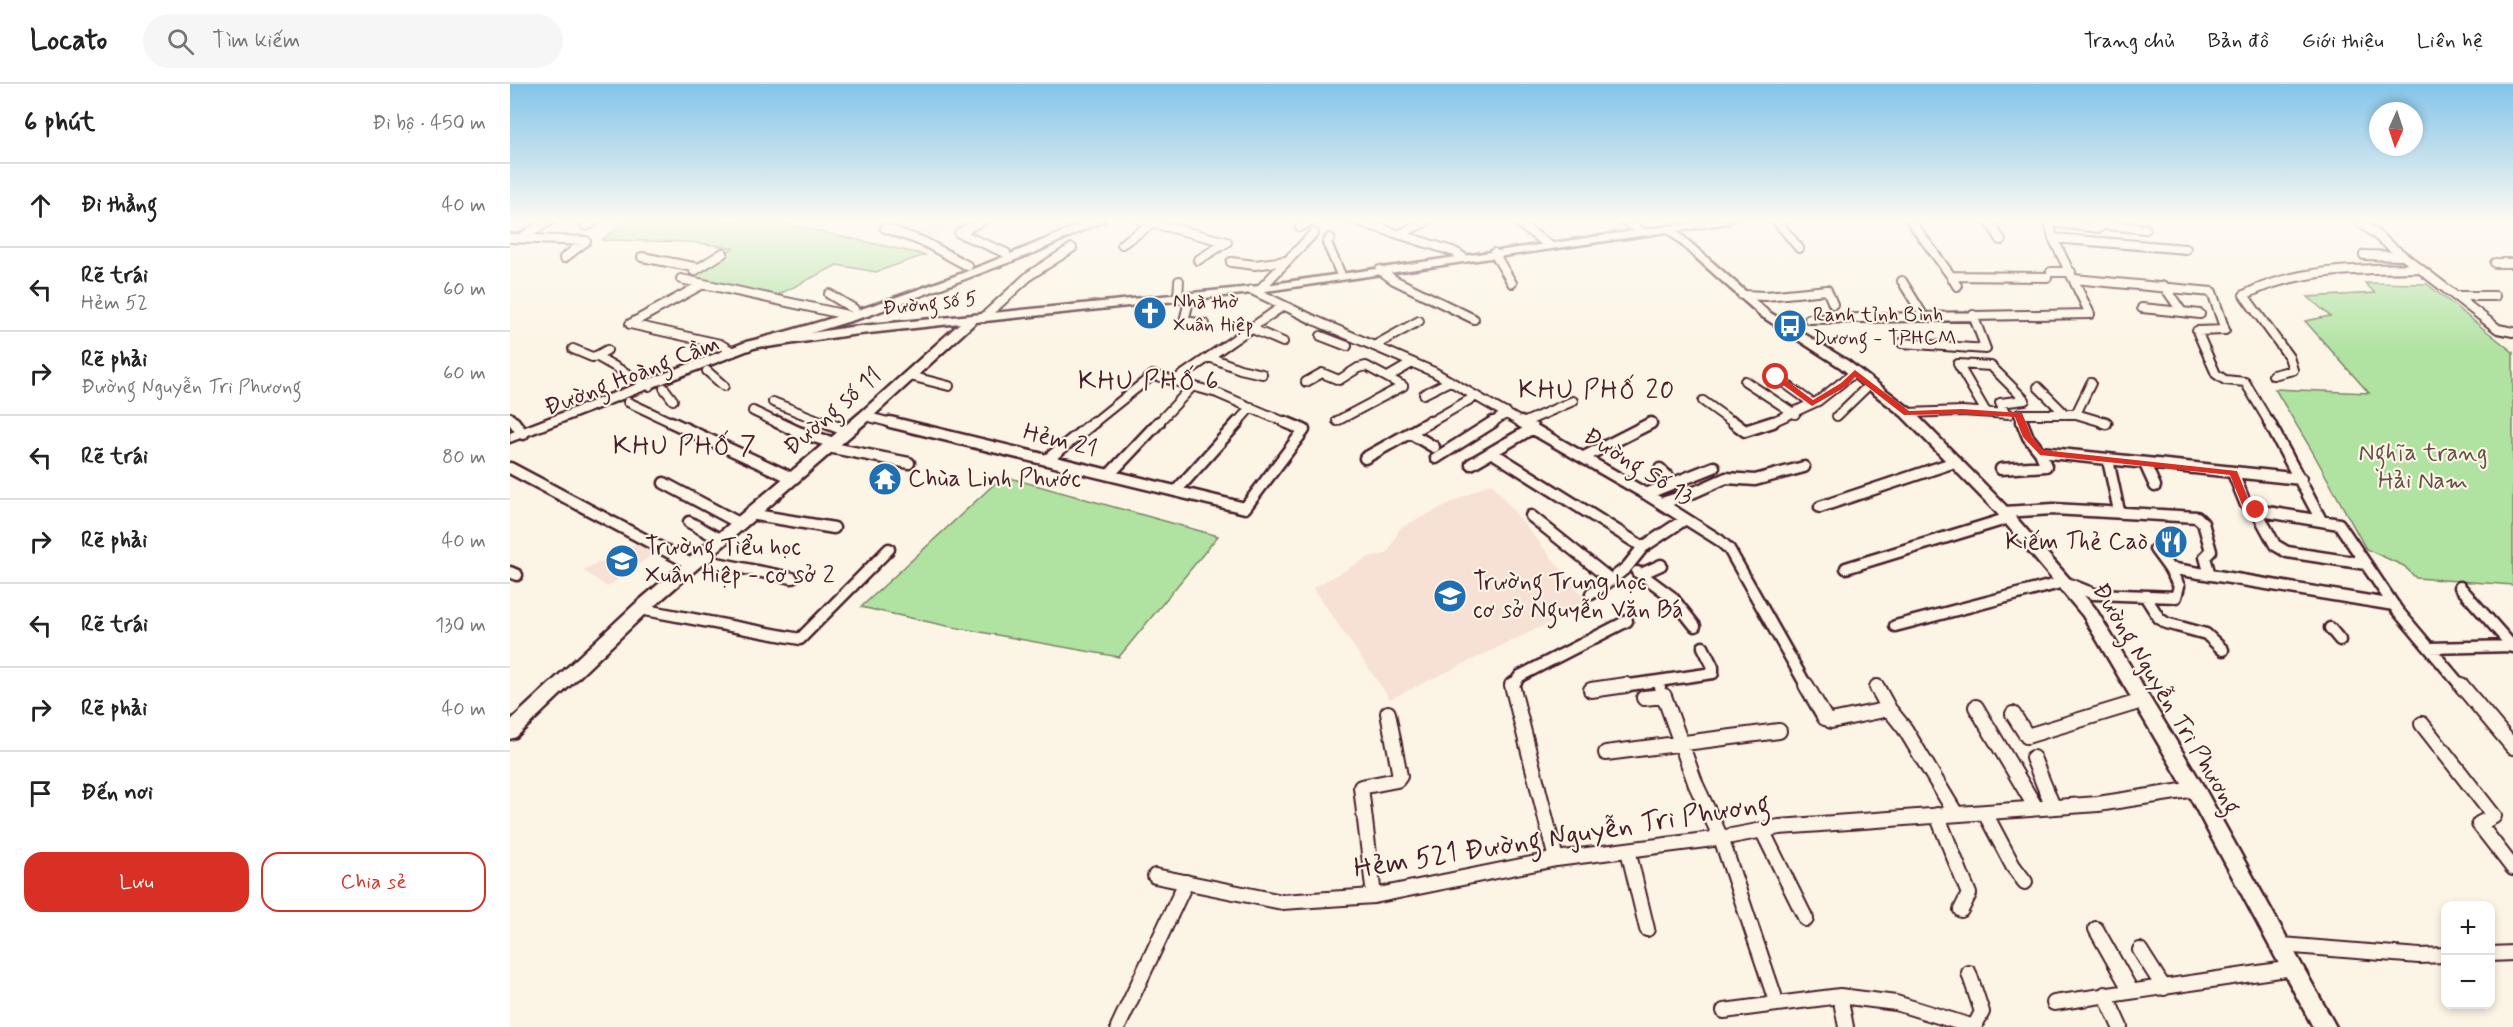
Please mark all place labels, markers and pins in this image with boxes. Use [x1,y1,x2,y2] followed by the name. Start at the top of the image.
[1173,289,1253,339] place label: Nhà thờ Xuân Hiệp
[1132,295,1168,331] church icon: Nhà thờ Xuân Hiệp
[1813,302,1957,354] place label: Ranh tỉnh Bình Dương - TPHCM
[1772,308,1808,344] bus stop icon: Ranh tỉnh Bình Dương - TPHCM
[867,461,903,497] temple icon: Chùa Linh Phước
[908,464,1081,495] place label: Chùa Linh Phước
[2153,524,2189,560] restaurant icon: Kiếm Thẻ Caò
[2005,527,2148,558] place label: Kiếm Thẻ Caò
[645,532,835,591] place label: Trường Tiểu học Xuân Hiệp - cơ sở 2
[604,543,640,579] school or university icon: Trường Tiểu học Xuân Hiệp - cơ sở 2
[1473,567,1683,629] place label: Trường Trung học cơ sở Nguyễn Văn Bá
[1432,578,1468,614] school or university icon: Trường Trung học cơ sở Nguyễn Văn Bá

